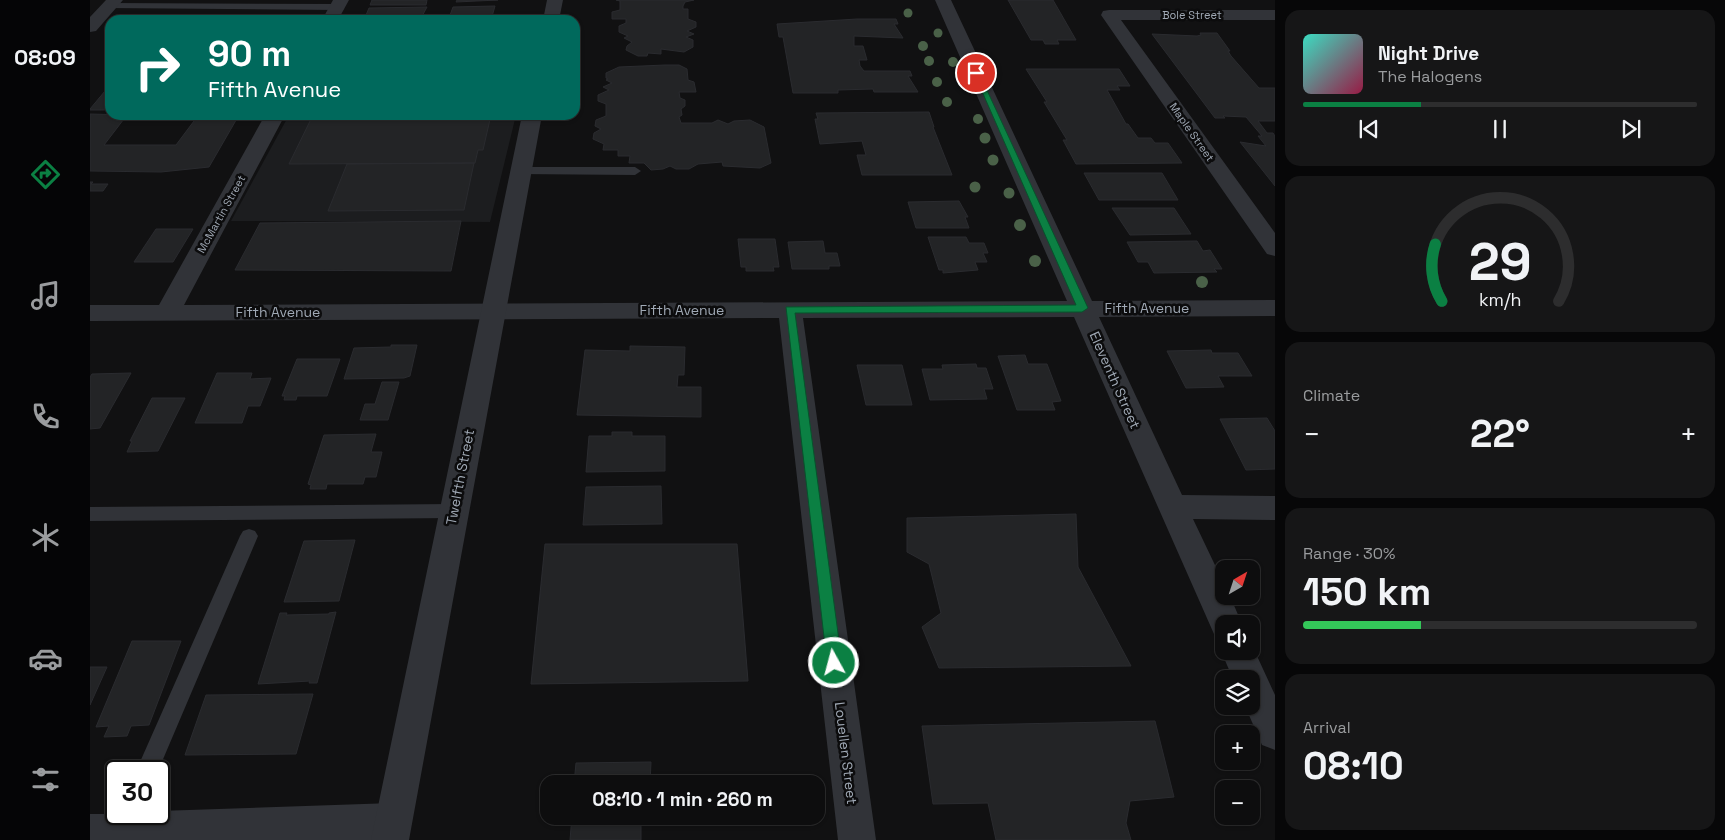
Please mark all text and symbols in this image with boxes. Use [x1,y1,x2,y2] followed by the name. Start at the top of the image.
[1162,8,1222,22] street label: Bole Street
[208,32,291,76] text: 90 m
[125,35,190,100] icon: right
[1378,41,1479,66] text: Night Drive
[14,43,76,71] text: 08:09
[955,52,997,94] pin
[962,59,990,87] icon: arrive
[1378,66,1482,87] text: The Halogens
[208,75,341,103] text: Fifth Avenue
[1167,100,1217,164] street label: Maple Street
[1355,115,1383,143] icon: previous
[1486,115,1514,143] icon: pause
[1617,115,1645,143] icon: next
[28,157,63,192] icon: directions
[194,173,248,255] street label: McMartin Street
[1469,229,1531,295] text: 29
[28,278,63,313] icon: music
[1479,288,1521,311] text: km/h
[1105,299,1189,317] street label: Fifth Avenue
[640,301,724,319] street label: Fifth Avenue
[236,303,320,321] street label: Fifth Avenue
[1085,329,1145,431] street label: Eleventh Street
[1303,385,1360,406] text: Climate
[28,399,63,434] icon: phone
[1470,410,1530,458] text: 22°
[1303,416,1320,452] text: −
[1680,416,1697,452] text: +
[442,428,478,526] street label: Twelfth Street
[28,520,63,555] icon: climate
[1303,543,1395,564] text: Range · 30%
[1215,560,1260,605] north arrow
[1215,560,1260,825] map controls
[1303,568,1431,616] text: 150 km
[1215,615,1260,660] button: sound
[807,636,859,688] position arrow
[28,641,63,676] icon: car
[1215,670,1260,715] button: layers
[831,701,861,805] street label: Louellen Street
[1303,717,1351,738] text: Arrival
[1215,725,1260,770] button: +
[1303,742,1404,790] text: 08:10
[105,760,170,825] speed limit sign: 30
[28,762,63,797] icon: filters
[1215,780,1260,825] button: −
[592,787,773,812] text: 08:10 · 1 min · 260 m

